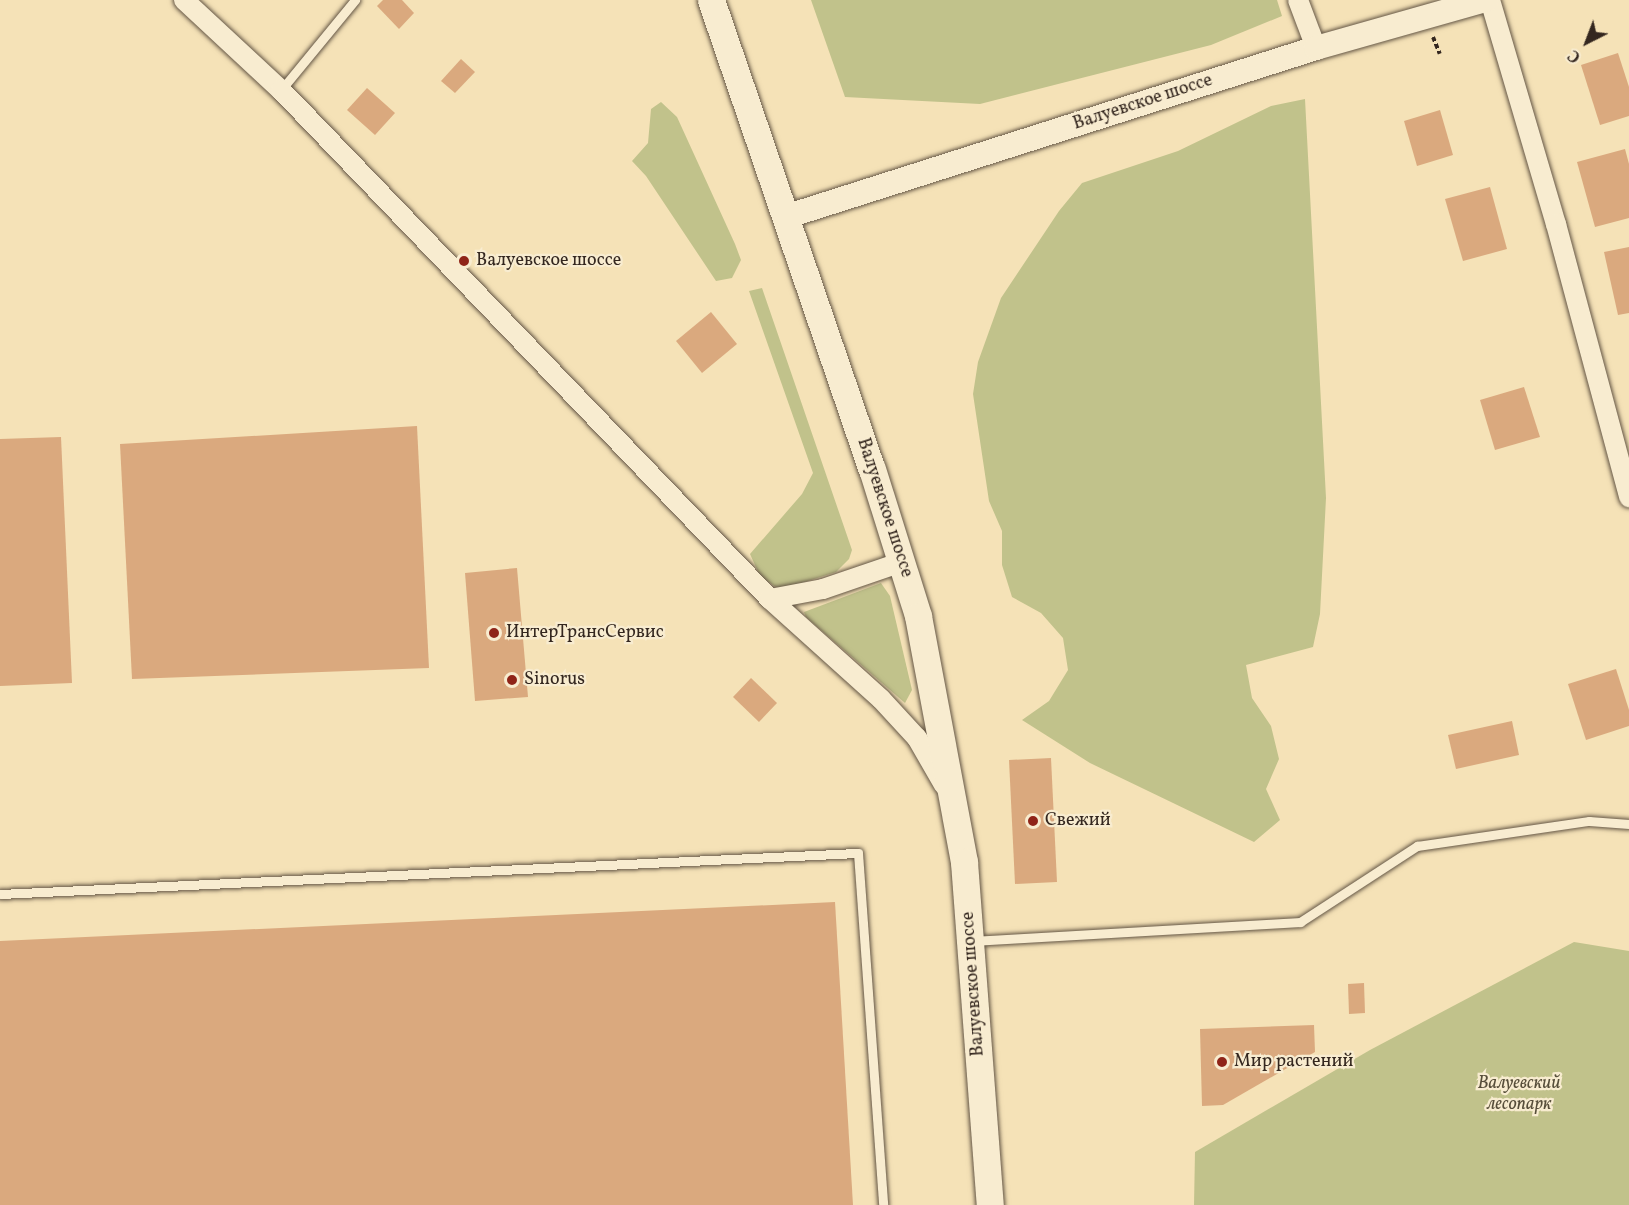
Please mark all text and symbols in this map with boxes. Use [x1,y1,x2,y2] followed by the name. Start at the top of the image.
[1557,12,1617,72] north arrow
[1564,44,1586,67] text: С
[1071,70,1215,136] street label: Валуевское шоссе
[476,250,621,272] place label: Валуевское шоссе
[457,254,471,268] marker: Валуевское шоссе
[851,436,917,580] street label: Валуевское шоссе
[506,622,664,644] place label: ИнтерТрансСервис
[487,626,501,640] marker: ИнтерТрансСервис
[524,669,585,691] place label: Sinorus
[505,673,519,687] marker: Sinorus
[1045,810,1111,832] place label: Свежий
[1026,814,1040,828] marker: Свежий
[958,911,990,1057] street label: Валуевское шоссе
[1234,1051,1353,1073] place label: Мир растений
[1215,1055,1229,1069] marker: Мир растений
[1478,1074,1560,1116] park label: Валуевский лесопарк

